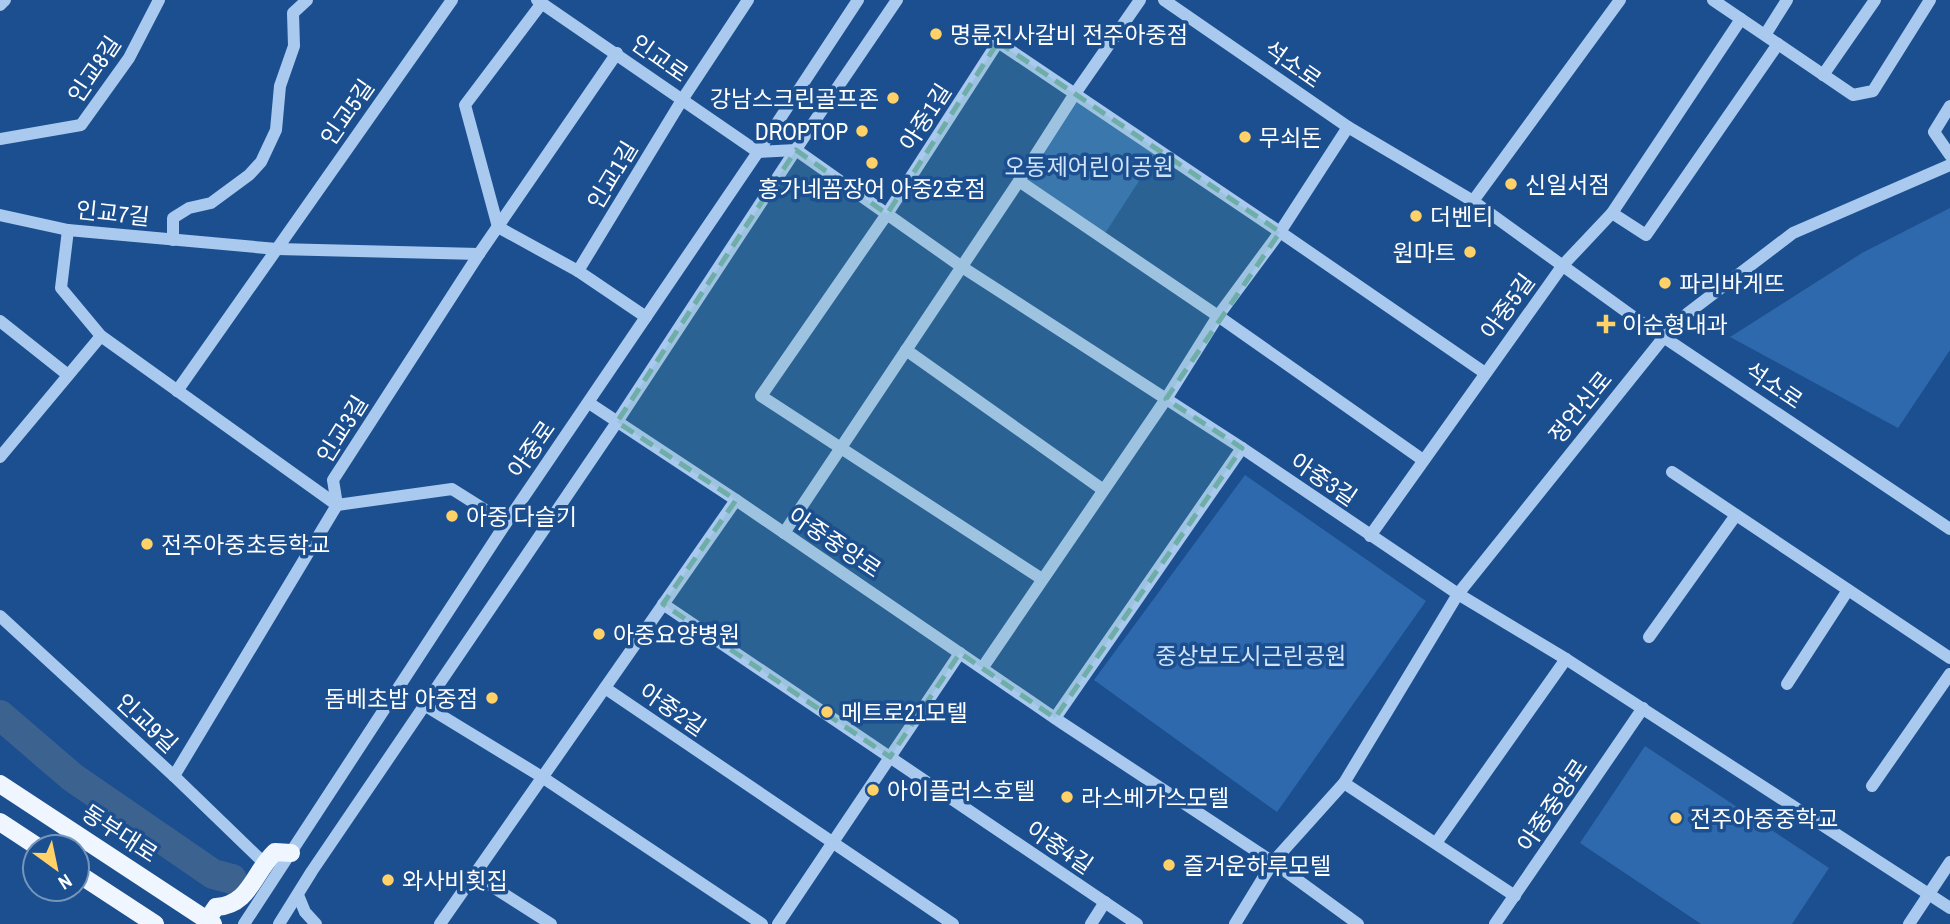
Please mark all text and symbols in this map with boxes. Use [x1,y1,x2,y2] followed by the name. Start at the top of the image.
[950,19,1188,50] place label: 명륜진사갈비 전주아중점
[928,26,944,42] marker: 명륜진사갈비 전주아중점
[625,27,695,89] street label: 인교로
[60,30,128,108] street label: 인교8길
[1258,33,1328,95] street label: 석소로
[313,73,381,151] street label: 인교5길
[892,78,958,156] street label: 아중1길
[710,83,879,114] place label: 강남스크린골프존
[885,90,901,106] marker: 강남스크린골프존
[755,116,848,147] place label: DROPTOP
[1259,122,1322,153] place label: 무쇠돈
[854,123,870,139] marker: DROPTOP
[1237,129,1253,145] marker: 무쇠돈
[580,135,644,215] street label: 인교1길
[1004,151,1174,182] park label: 오동제어린이공원
[864,155,880,171] marker: 홍가네꼼장어 아중2호점
[1525,169,1610,200] place label: 신일서점
[758,173,986,204] place label: 홍가네꼼장어 아중2호점
[1503,176,1519,192] marker: 신일서점
[75,194,151,232] street label: 인교7길
[1430,201,1493,232] place label: 더벤티
[1408,208,1424,224] marker: 더벤티
[1393,237,1456,268] place label: 원마트
[1462,244,1478,260] marker: 원마트
[1473,267,1541,345] street label: 아중5길
[1679,268,1785,299] place label: 파리바게뜨
[1657,275,1673,291] marker: 파리바게뜨
[1622,309,1728,340] place label: 이순형내과
[1596,314,1616,334] marker: 이순형내과
[1739,354,1809,416] street label: 석소로
[1541,364,1619,450] street label: 정언신로
[309,389,375,469] street label: 인교3길
[500,414,562,484] street label: 아중로
[1285,445,1363,513] street label: 아중3길
[782,500,888,584] street label: 아중중앙로
[466,501,577,532] place label: 아중 다슬기
[444,508,460,524] marker: 아중 다슬기
[161,529,330,560] place label: 전주아중초등학교
[139,536,155,552] marker: 전주아중초등학교
[613,619,740,650] place label: 아중요양병원
[591,626,607,642] marker: 아중요양병원
[1156,640,1346,671] park label: 중상보도시근린공원
[634,675,712,743] street label: 아중2길
[325,683,478,714] place label: 돔베초밥 아중점
[109,686,185,760] street label: 인교9길
[484,690,500,706] marker: 돔베초밥 아중점
[841,697,968,728] place label: 메트로21모텔
[819,704,835,720] marker: 메트로21모텔
[1510,752,1594,858] street label: 아중중앙로
[887,775,1035,806] place label: 아이플러스호텔
[865,782,881,798] marker: 아이플러스호텔
[1081,782,1229,813] place label: 라스베가스모텔
[1059,789,1075,805] marker: 라스베가스모텔
[76,797,164,869] street label: 동부대로
[1690,803,1838,834] place label: 전주아중중학교
[1668,810,1684,826] marker: 전주아중중학교
[1021,813,1099,881] street label: 아중4길
[21,833,91,903] north arrow
[1183,850,1331,881] place label: 즐거운하루모텔
[1161,857,1177,873] marker: 즐거운하루모텔
[402,865,508,896] place label: 와사비횟집
[53,868,77,896] text: N
[380,872,396,888] marker: 와사비횟집

